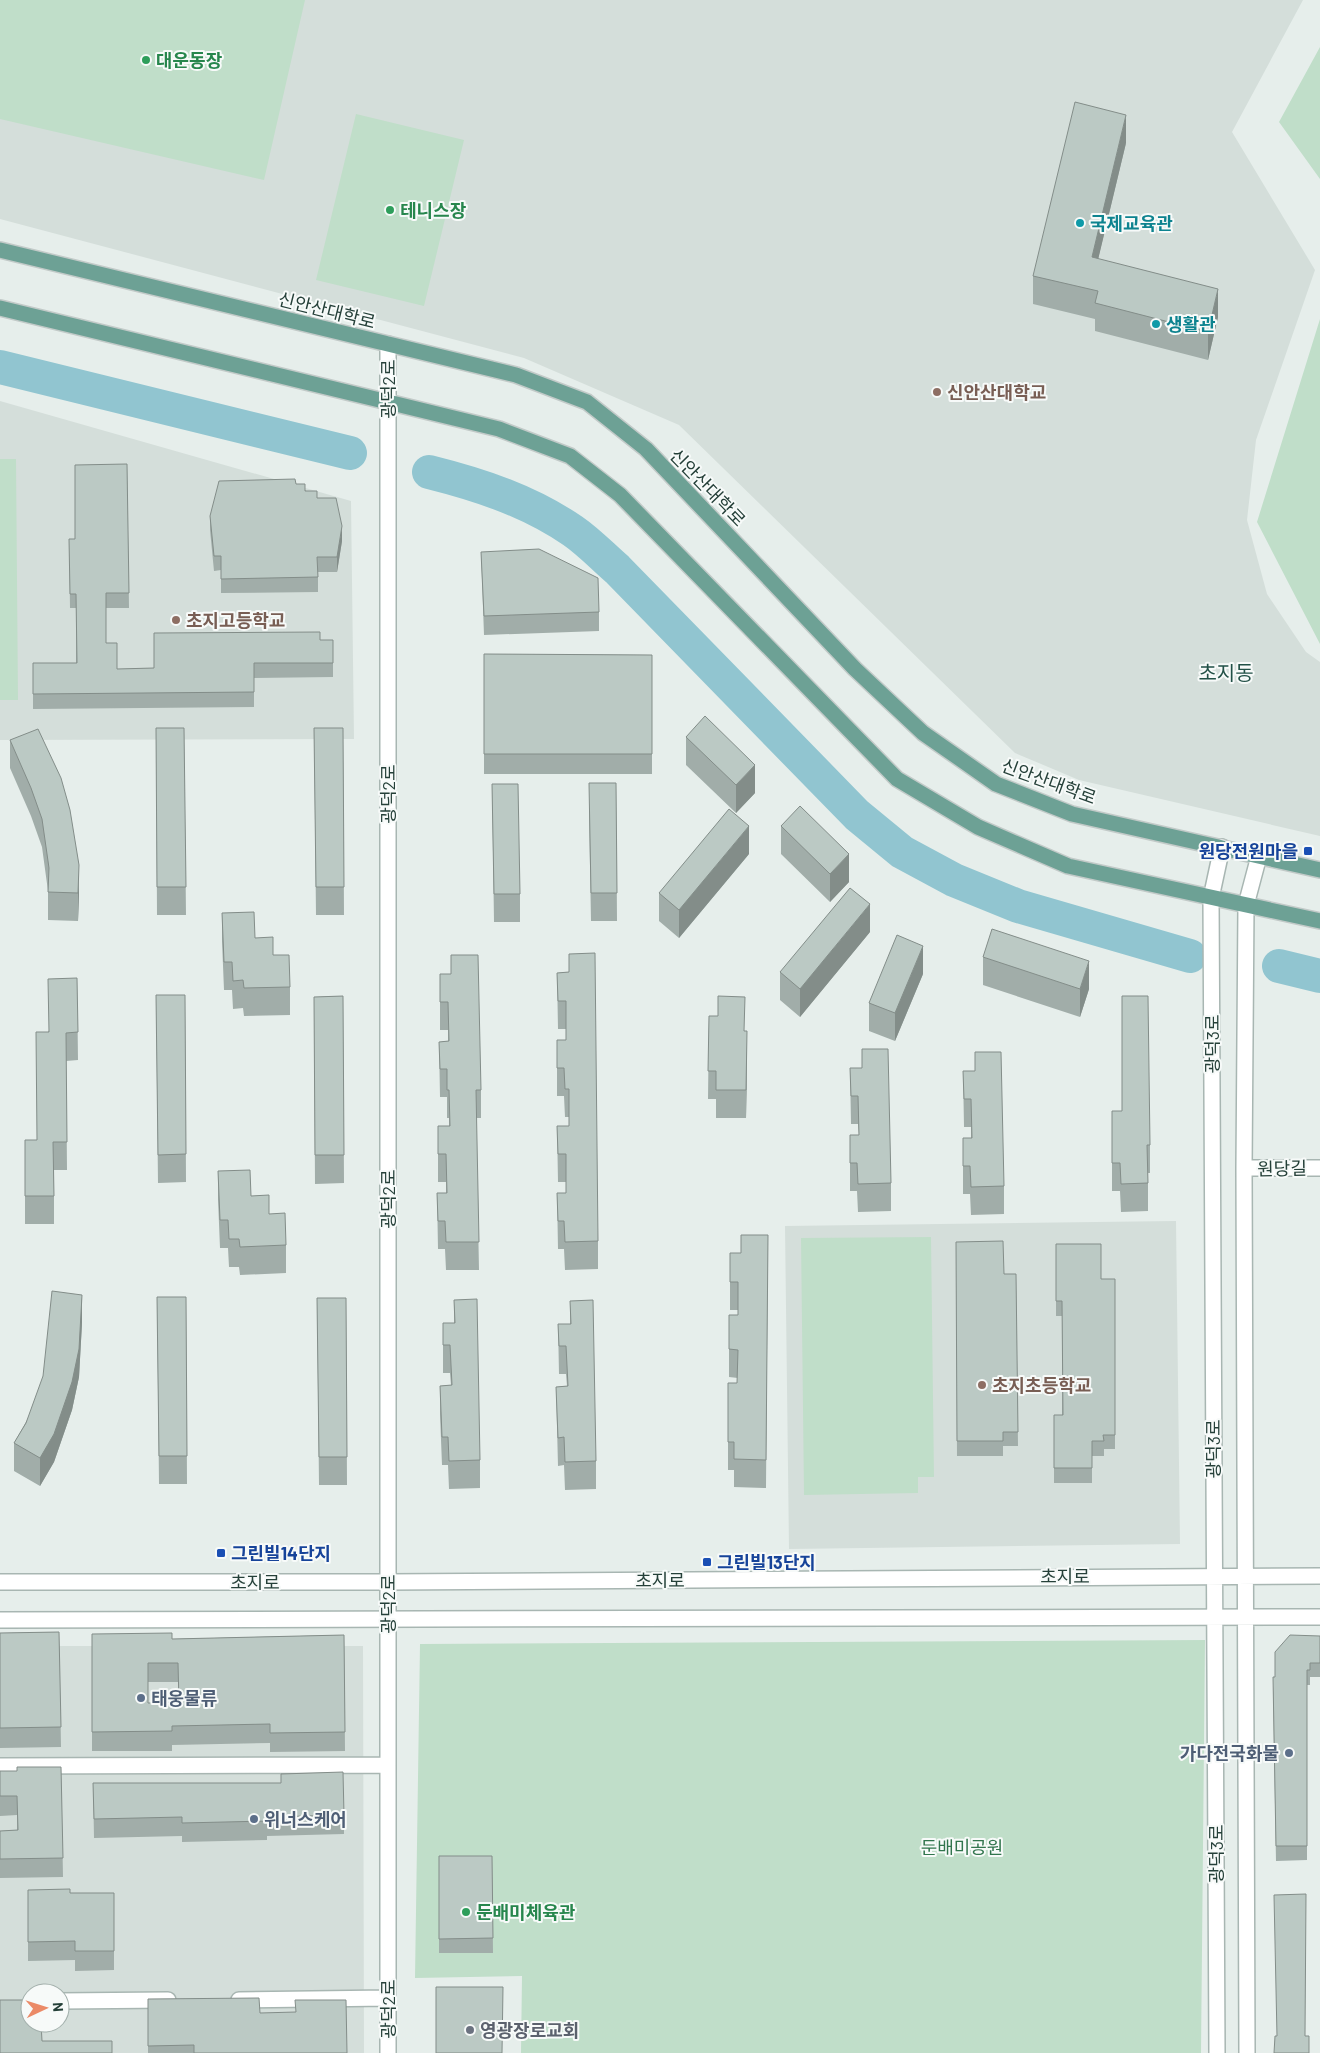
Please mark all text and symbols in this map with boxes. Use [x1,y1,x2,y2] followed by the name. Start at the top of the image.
[156,49,223,71] place label: 대운동장
[140,54,152,66] marker: 대운동장
[400,199,467,221] place label: 테니스장
[384,204,396,216] marker: 테니스장
[1090,212,1173,234] place label: 국제교육관
[1074,217,1086,229] marker: 국제교육관
[276,287,378,333] street label: 신안산대학로
[1166,313,1216,335] place label: 생활관
[1150,318,1162,330] marker: 생활관
[377,359,399,419] street label: 광덕2로
[947,381,1046,403] place label: 신안산대학교
[931,386,943,398] marker: 신안산대학교
[666,444,750,530] street label: 신안산대학로
[186,609,285,631] place label: 초지고등학교
[170,614,182,626] marker: 초지고등학교
[1198,660,1254,684] district label: 초지동
[999,754,1099,808] street label: 신안산대학로
[377,764,399,824] street label: 광덕2로
[1199,840,1298,862] place label: 원당전원마을
[1302,845,1314,857] marker: 원당전원마을
[1201,1015,1223,1073] street label: 광덕3로
[1257,1157,1307,1179] street label: 원당길
[377,1169,399,1229] street label: 광덕2로
[992,1374,1091,1396] place label: 초지초등학교
[976,1379,988,1391] marker: 초지초등학교
[1202,1420,1224,1478] street label: 광덕3로
[231,1542,331,1564] place label: 그린빌14단지
[215,1547,227,1559] marker: 그린빌14단지
[717,1551,816,1573] place label: 그린빌13단지
[701,1556,713,1568] marker: 그린빌13단지
[1040,1565,1090,1587] street label: 초지로
[635,1569,685,1591] street label: 초지로
[230,1571,280,1593] street label: 초지로
[377,1574,399,1634] street label: 광덕2로
[151,1687,217,1709] place label: 태웅물류
[135,1692,147,1704] marker: 태웅물류
[1180,1742,1279,1764] place label: 가다전국화물
[1283,1747,1295,1759] marker: 가다전국화물
[264,1808,347,1830] place label: 위너스케어
[248,1813,260,1825] marker: 위너스케어
[1205,1825,1227,1883] street label: 광덕3로
[921,1836,1003,1858] park label: 둔배미공원
[476,1901,576,1923] place label: 둔배미체육관
[460,1906,472,1918] marker: 둔배미체육관
[377,1979,399,2039] street label: 광덕2로
[20,1983,70,2033] north arrow
[50,2002,67,2012] text: N
[480,2019,579,2041] place label: 영광장로교회
[464,2024,476,2036] marker: 영광장로교회

